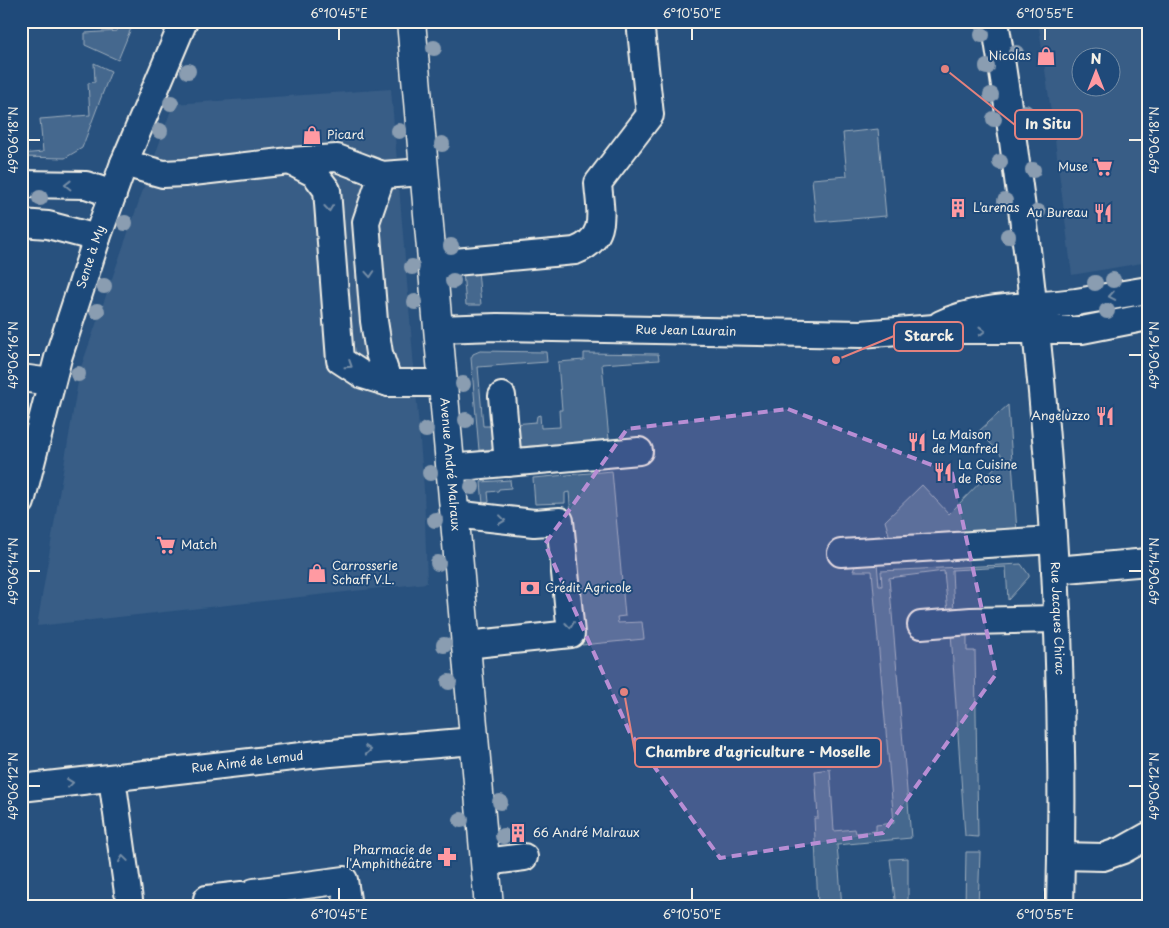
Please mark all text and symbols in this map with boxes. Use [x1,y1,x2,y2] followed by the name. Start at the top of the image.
[310,4,368,22] text: 6°10'45"E
[663,4,721,22] text: 6°10'50"E
[1016,4,1074,22] text: 6°10'55"E
[1035,45,1057,67] shop icon: Nicolas
[988,46,1032,64] place label: Nicolas
[1072,48,1122,98] north arrow
[1090,48,1102,69] text: N
[4,106,22,174] text: 49°06'18"N
[1145,106,1163,174] text: 49°06'18"N
[1015,110,1082,139] callout: In Situ
[1025,113,1071,134] text: In Situ
[301,124,323,146] shop icon: Picard
[327,125,365,143] place label: Picard
[1092,156,1114,178] supermarket icon: Muse
[1058,157,1088,175] place label: Muse
[63,180,71,190] one-way arrow
[947,197,969,219] building icon: L'arenas
[973,198,1020,216] place label: L'arenas
[1092,202,1114,224] restaurant icon: Au Bureau
[1027,203,1088,221] place label: Au Bureau
[323,204,334,212] one-way arrow
[71,222,109,291] street label: Sente à My
[365,270,376,278] one-way arrow
[1108,290,1117,300] one-way arrow
[635,320,736,340] street label: Rue Jean Laurain
[4,321,22,389] text: 49°06'16"N
[1145,321,1163,389] text: 49°06'16"N
[894,322,963,351] callout: Starck
[904,325,955,346] text: Starck
[978,325,986,336] one-way arrow
[343,359,352,369] one-way arrow
[436,397,466,532] street label: Avenue André Malraux
[1094,405,1116,427] restaurant icon: Angelùzzo
[1031,406,1090,424] place label: Angelùzzo
[932,425,998,457] place label: La Maison de Manfred
[906,431,928,453] restaurant icon: La Maison de Manfred
[958,455,1018,487] place label: La Cuisine de Rose
[932,461,954,483] restaurant icon: La Cuisine de Rose
[499,514,507,525] one-way arrow
[155,534,177,556] supermarket icon: Match
[181,535,217,553] place label: Match
[4,537,22,605] text: 49°06'14"N
[1145,537,1163,605] text: 49°06'14"N
[332,556,398,588] place label: Carrosserie Schaff V.L.
[1047,561,1070,675] street label: Rue Jacques Chirac
[306,562,328,584] shop icon: Carrosserie Schaff V.L.
[519,577,541,599] bank icon: Crédit Agricole
[545,578,632,596] place label: Crédit Agricole
[564,621,575,629] one-way arrow
[635,738,881,767] callout: Chambre d'agriculture - Moselle
[645,741,871,762] text: Chambre d'agriculture - Moselle
[364,745,372,756] one-way arrow
[190,746,304,776] street label: Rue Aimé de Lemud
[4,752,22,820] text: 49°06'12"N
[1145,752,1163,820] text: 49°06'12"N
[66,778,74,789] one-way arrow
[507,822,529,844] building icon: 66 André Malraux
[533,823,640,841] place label: 66 André Malraux
[346,840,432,872] place label: Pharmacie de l'Amphithéâtre
[436,846,458,868] pharmacy icon: Pharmacie de l'Amphithéâtre
[118,854,129,862] one-way arrow
[310,905,368,923] text: 6°10'45"E
[663,905,721,923] text: 6°10'50"E
[1016,905,1074,923] text: 6°10'55"E

